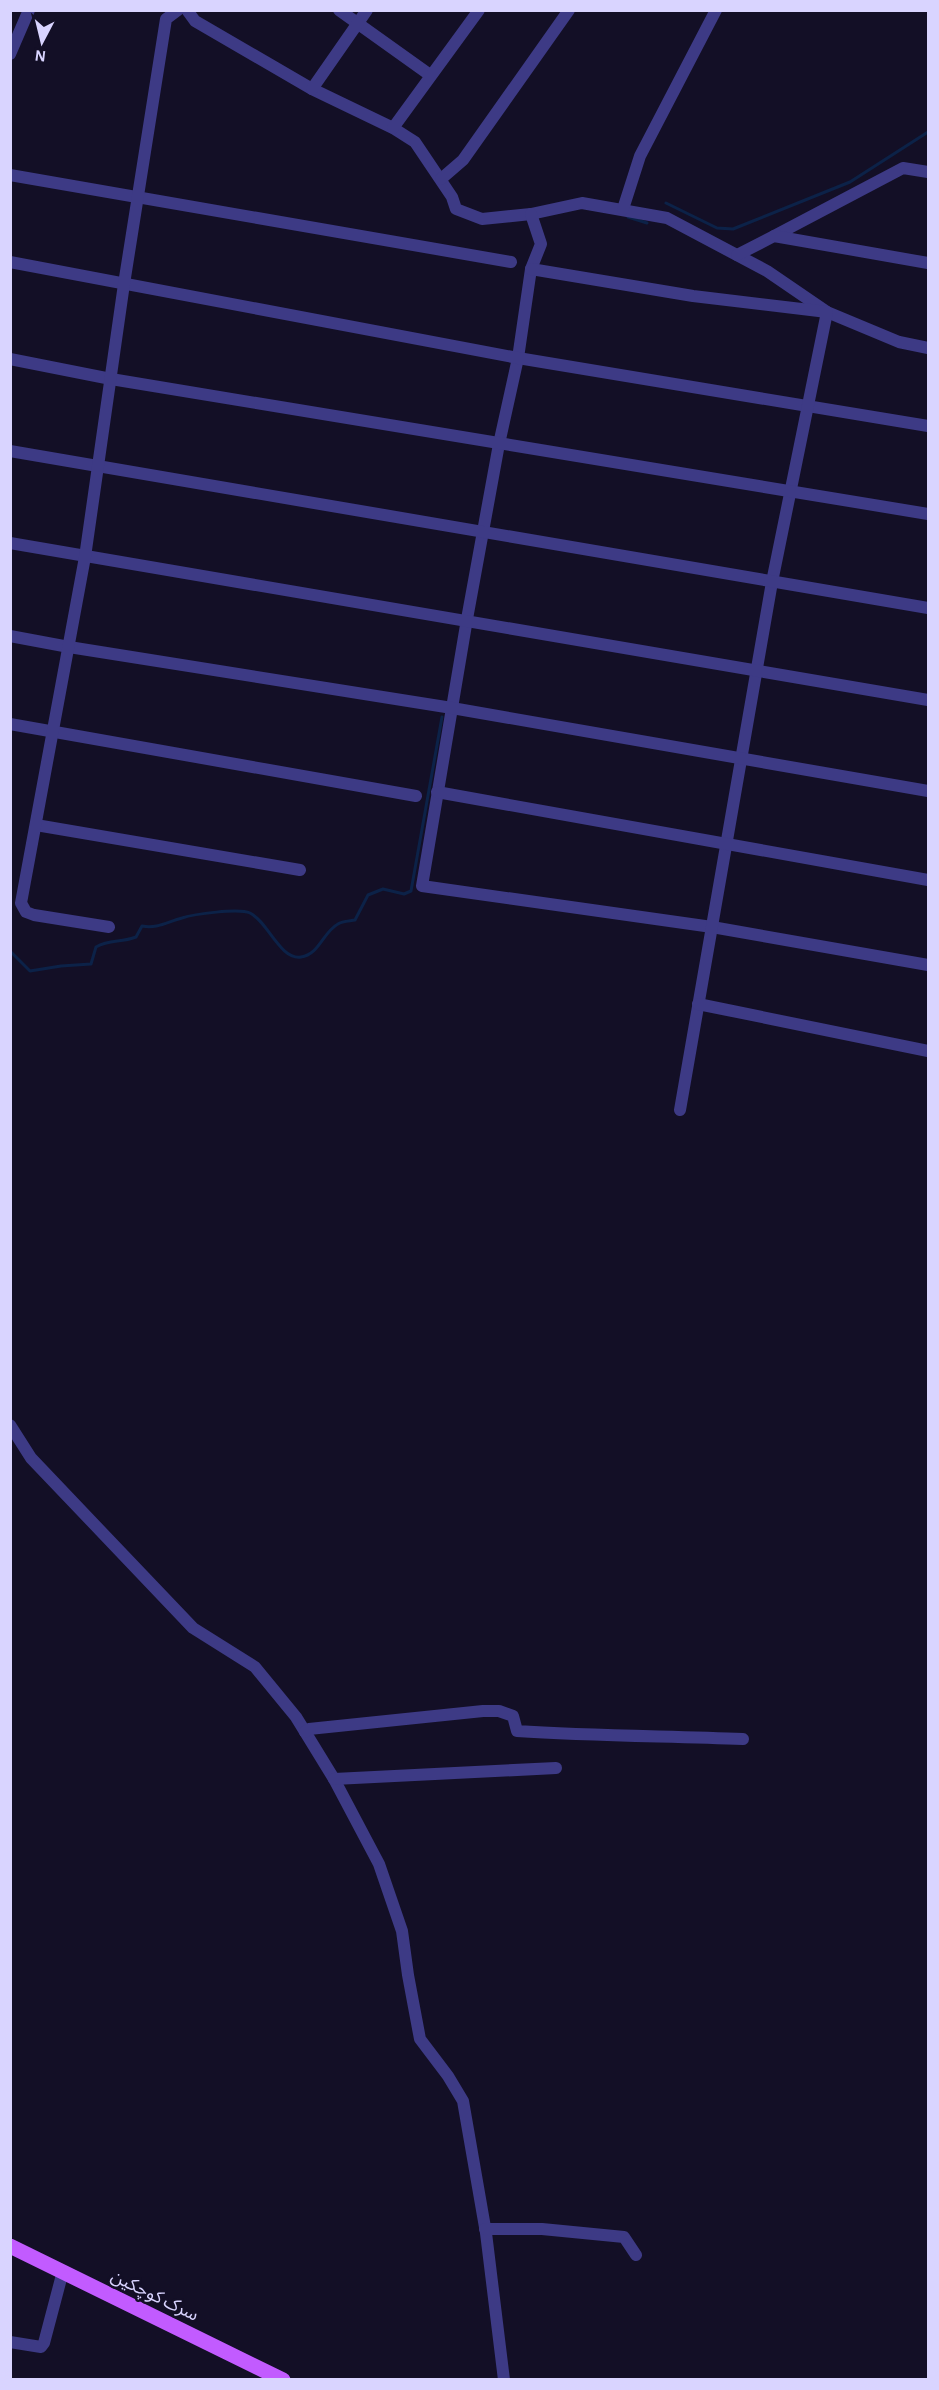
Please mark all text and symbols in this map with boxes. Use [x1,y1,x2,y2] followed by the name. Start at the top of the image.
[12,12,72,72] north arrow
[34,47,47,65] text: N
[108,2267,201,2326] street label: سرک کوچکین

